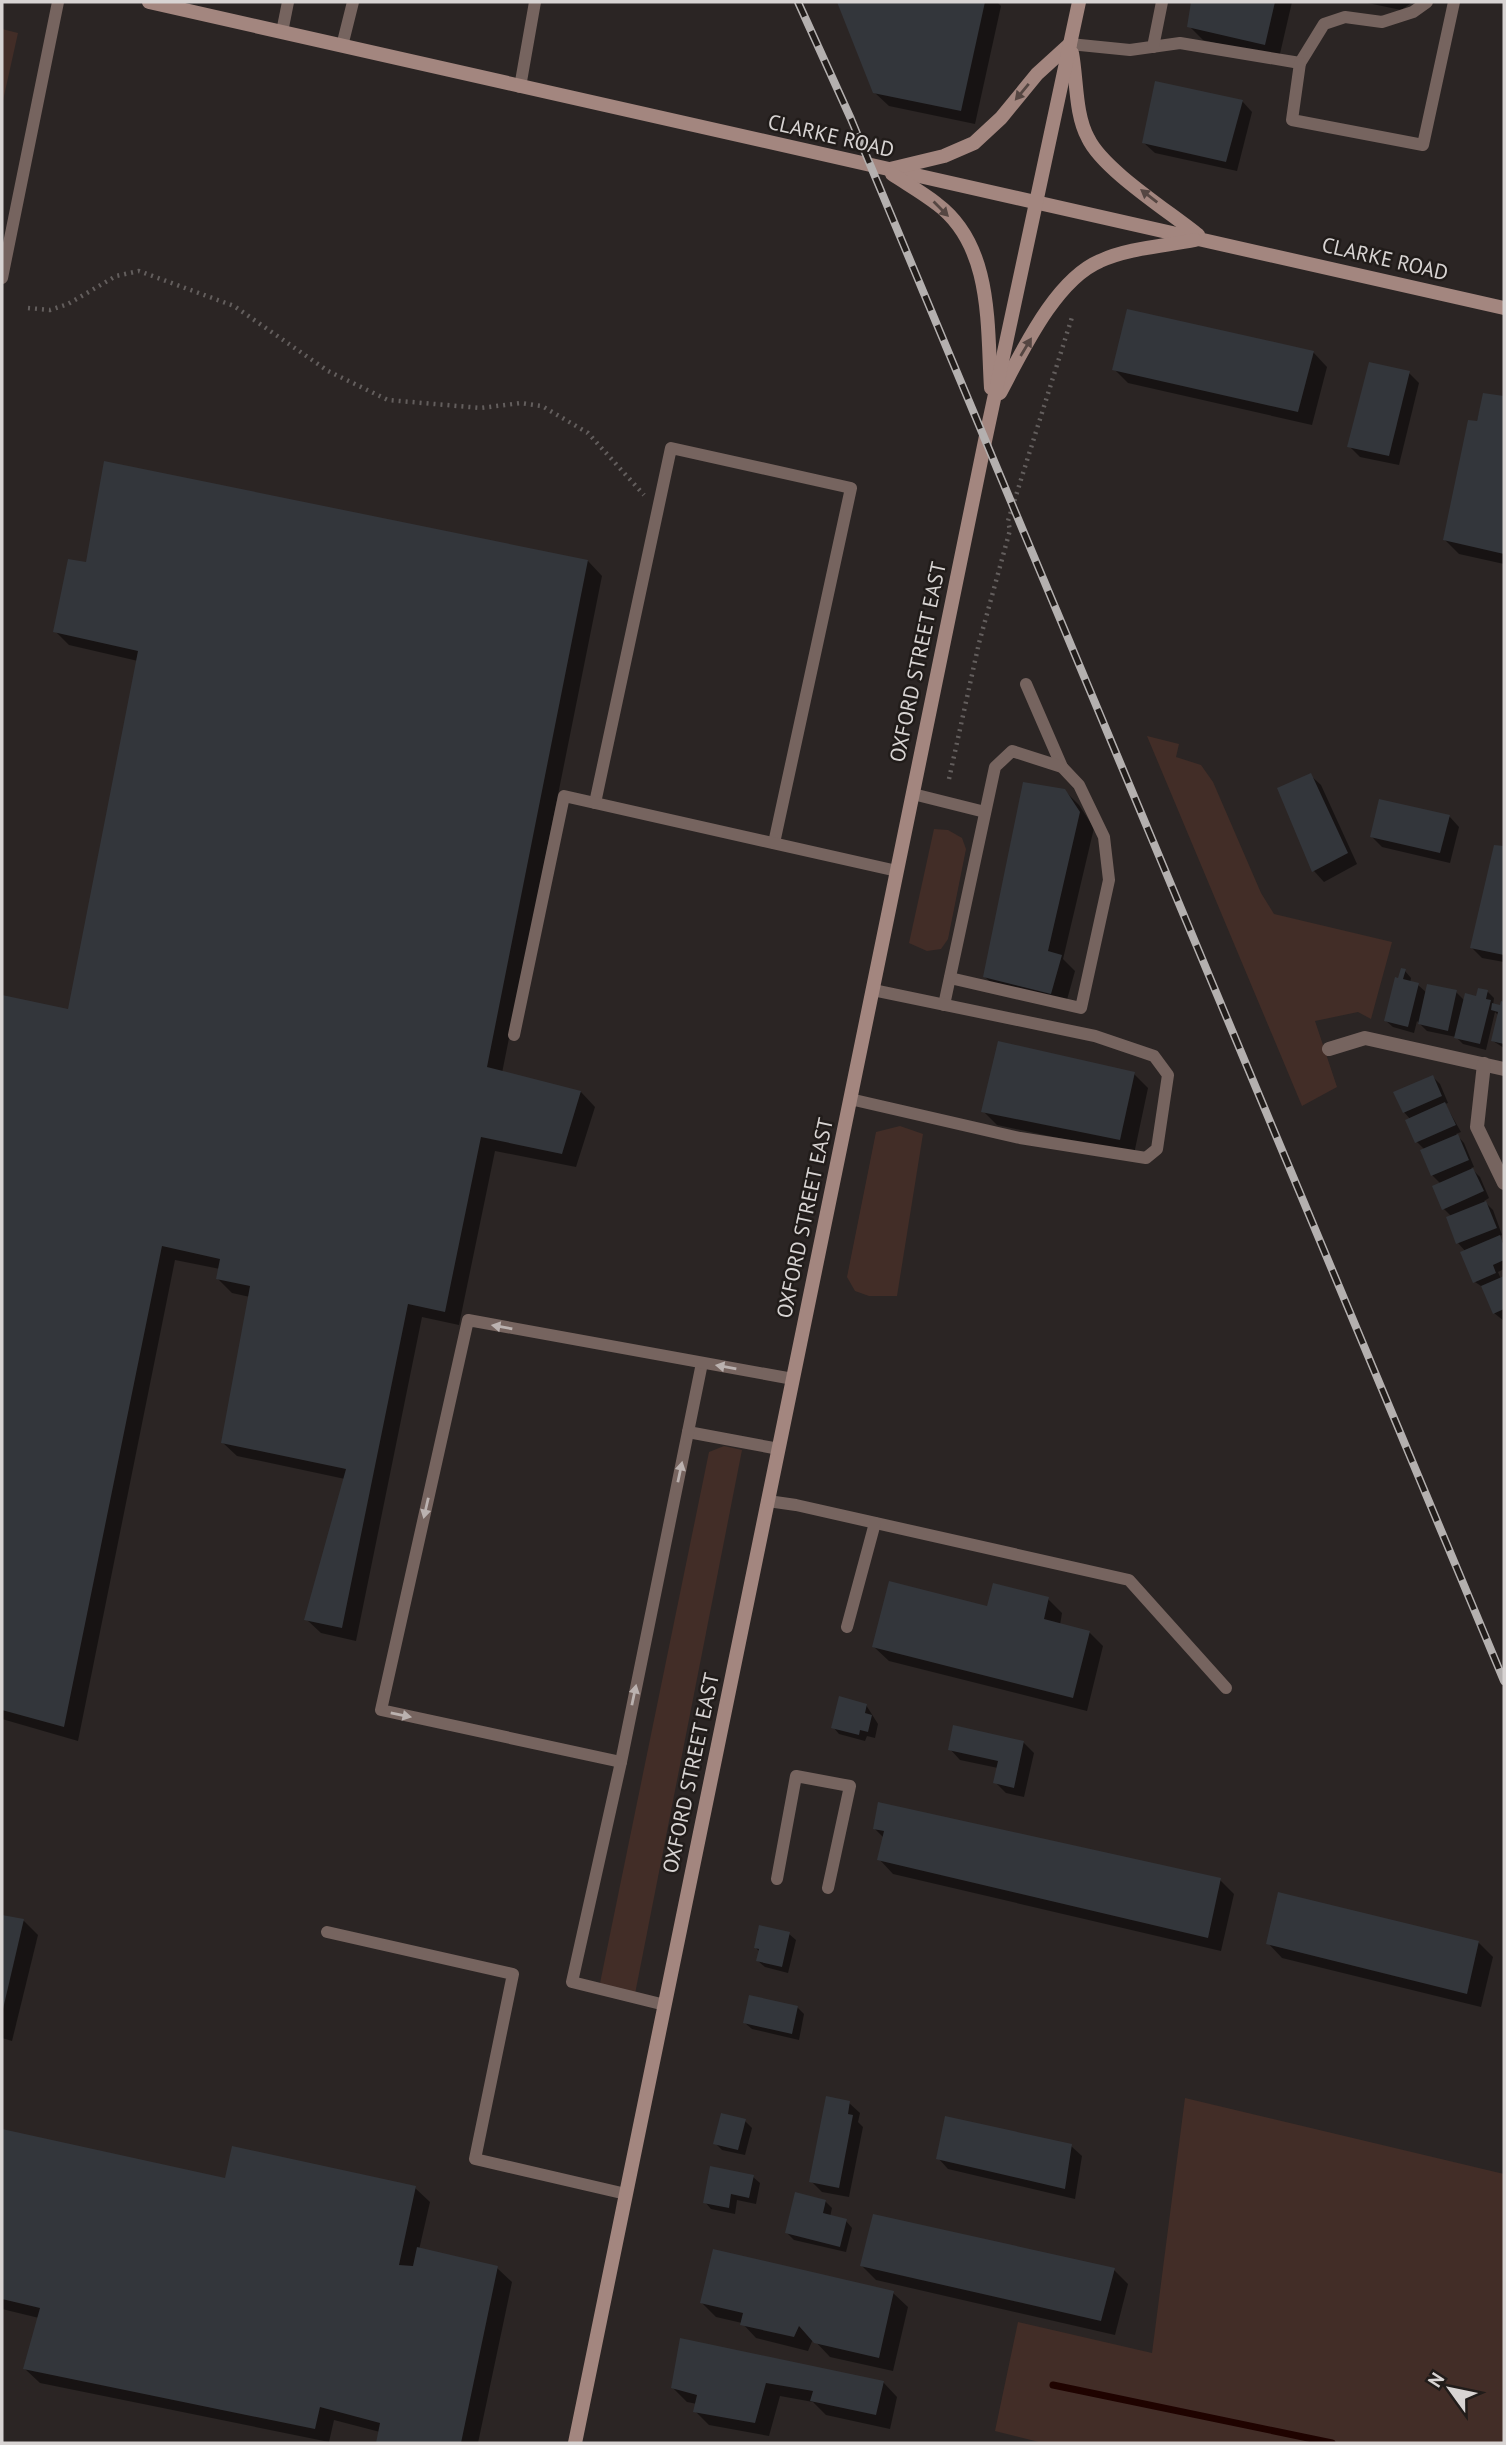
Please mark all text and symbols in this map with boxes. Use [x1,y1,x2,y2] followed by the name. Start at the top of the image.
[1014,83,1030,101] one-way arrow
[765,108,897,163] street label: CLARKE ROAD
[1140,188,1158,203] one-way arrow
[933,201,950,218] one-way arrow
[1319,231,1451,286] street label: CLARKE ROAD
[1019,338,1032,357] one-way arrow
[883,559,952,764] street label: OXFORD STREET EAST
[770,1115,839,1320] street label: OXFORD STREET EAST
[491,1321,513,1332] one-way arrow
[715,1361,737,1372] one-way arrow
[674,1461,685,1483] one-way arrow
[420,1497,431,1519] one-way arrow
[656,1670,725,1875] street label: OXFORD STREET EAST
[629,1684,640,1706] one-way arrow
[390,1709,412,1720] one-way arrow
[1415,2354,1485,2424] north arrow
[1422,2368,1449,2392] text: N

